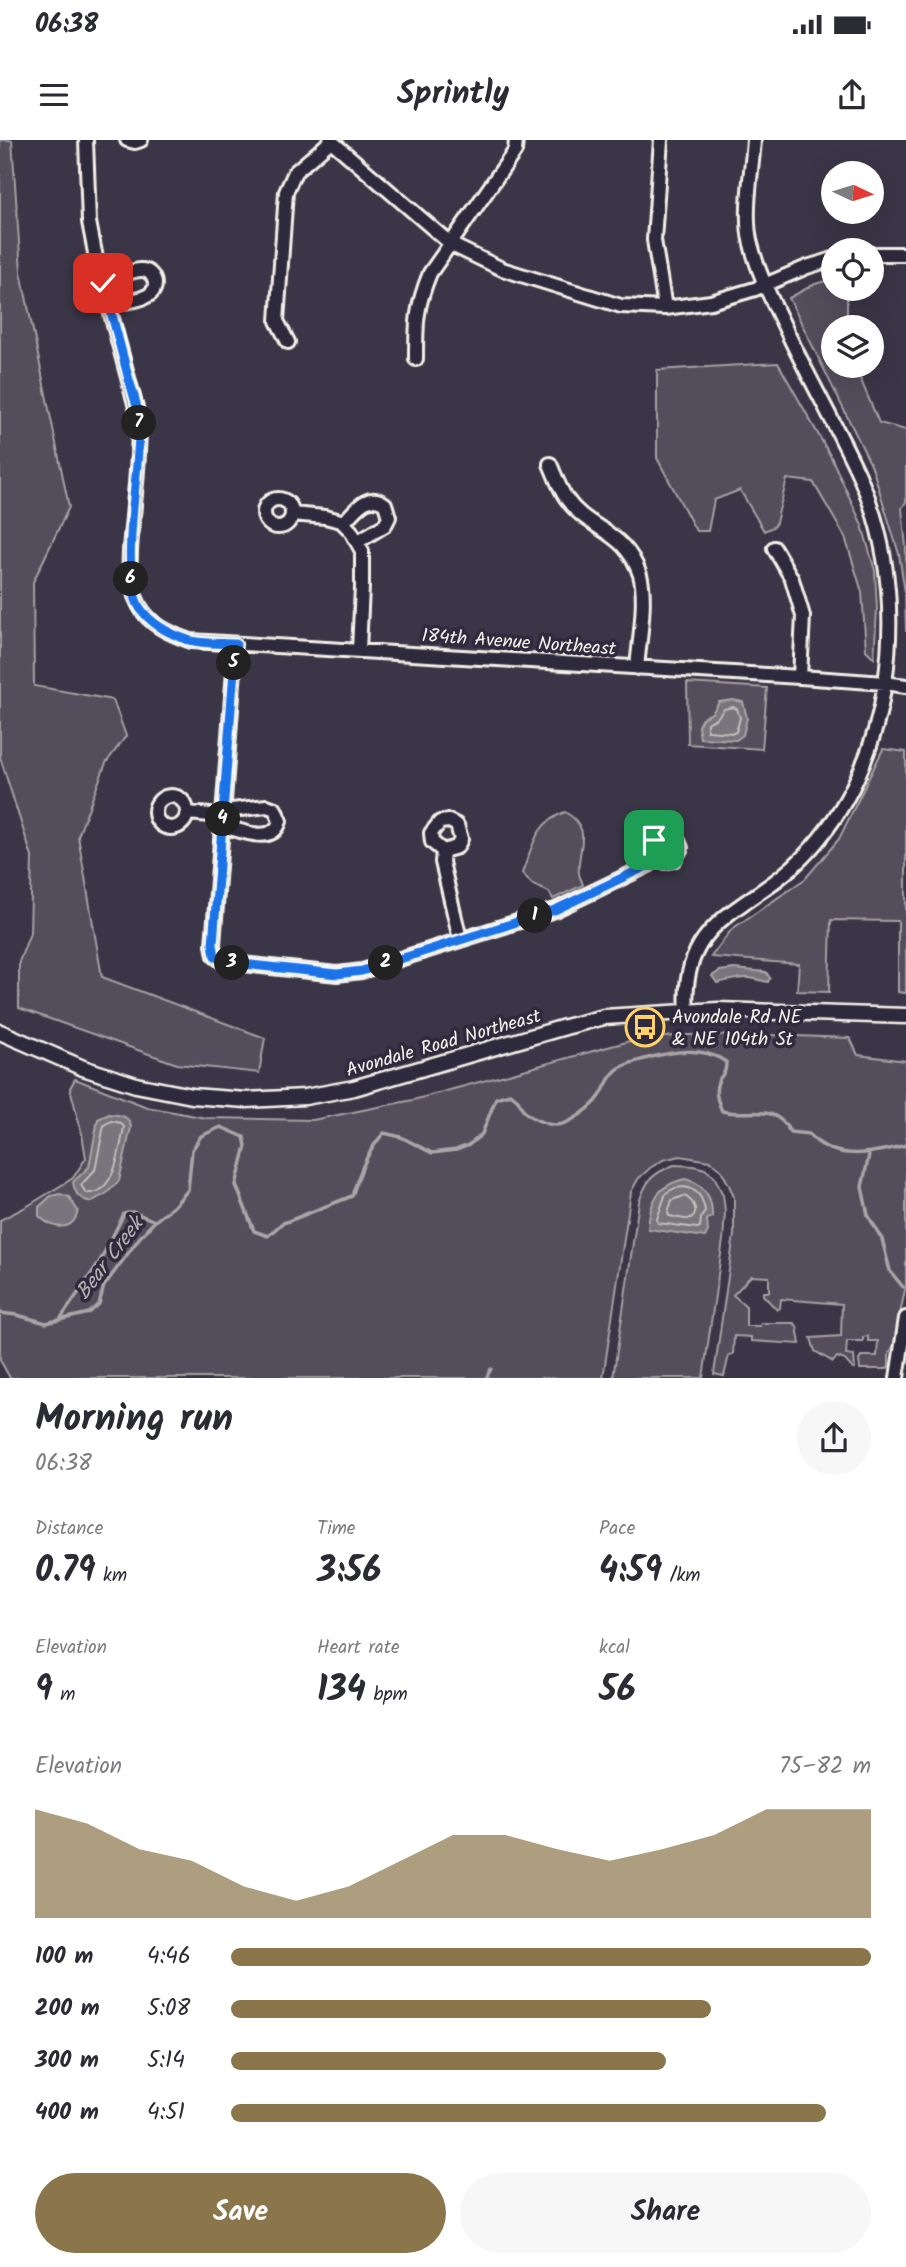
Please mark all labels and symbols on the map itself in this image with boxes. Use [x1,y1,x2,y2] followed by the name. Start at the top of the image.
[821,161,884,224] north arrow
[73,253,133,313] pin
[122,406,156,440] pin: 7
[114,562,148,597] pin: 6
[421,621,618,665] street label: 184th Avenue Northeast
[216,645,252,680] pin: 5
[206,802,241,836] pin: 4
[624,810,684,870] pin
[518,898,552,934] pin: 1
[215,946,250,980] pin: 3
[368,946,404,980] pin: 2
[343,1002,545,1086] street label: Avondale Road Northeast
[672,1003,803,1055] place label: Avondale Rd NE & NE 104th St
[624,1006,666,1048] bus stop icon: Avondale Rd NE & NE 104th St
[68,1208,154,1307] water label: Bear Creek

